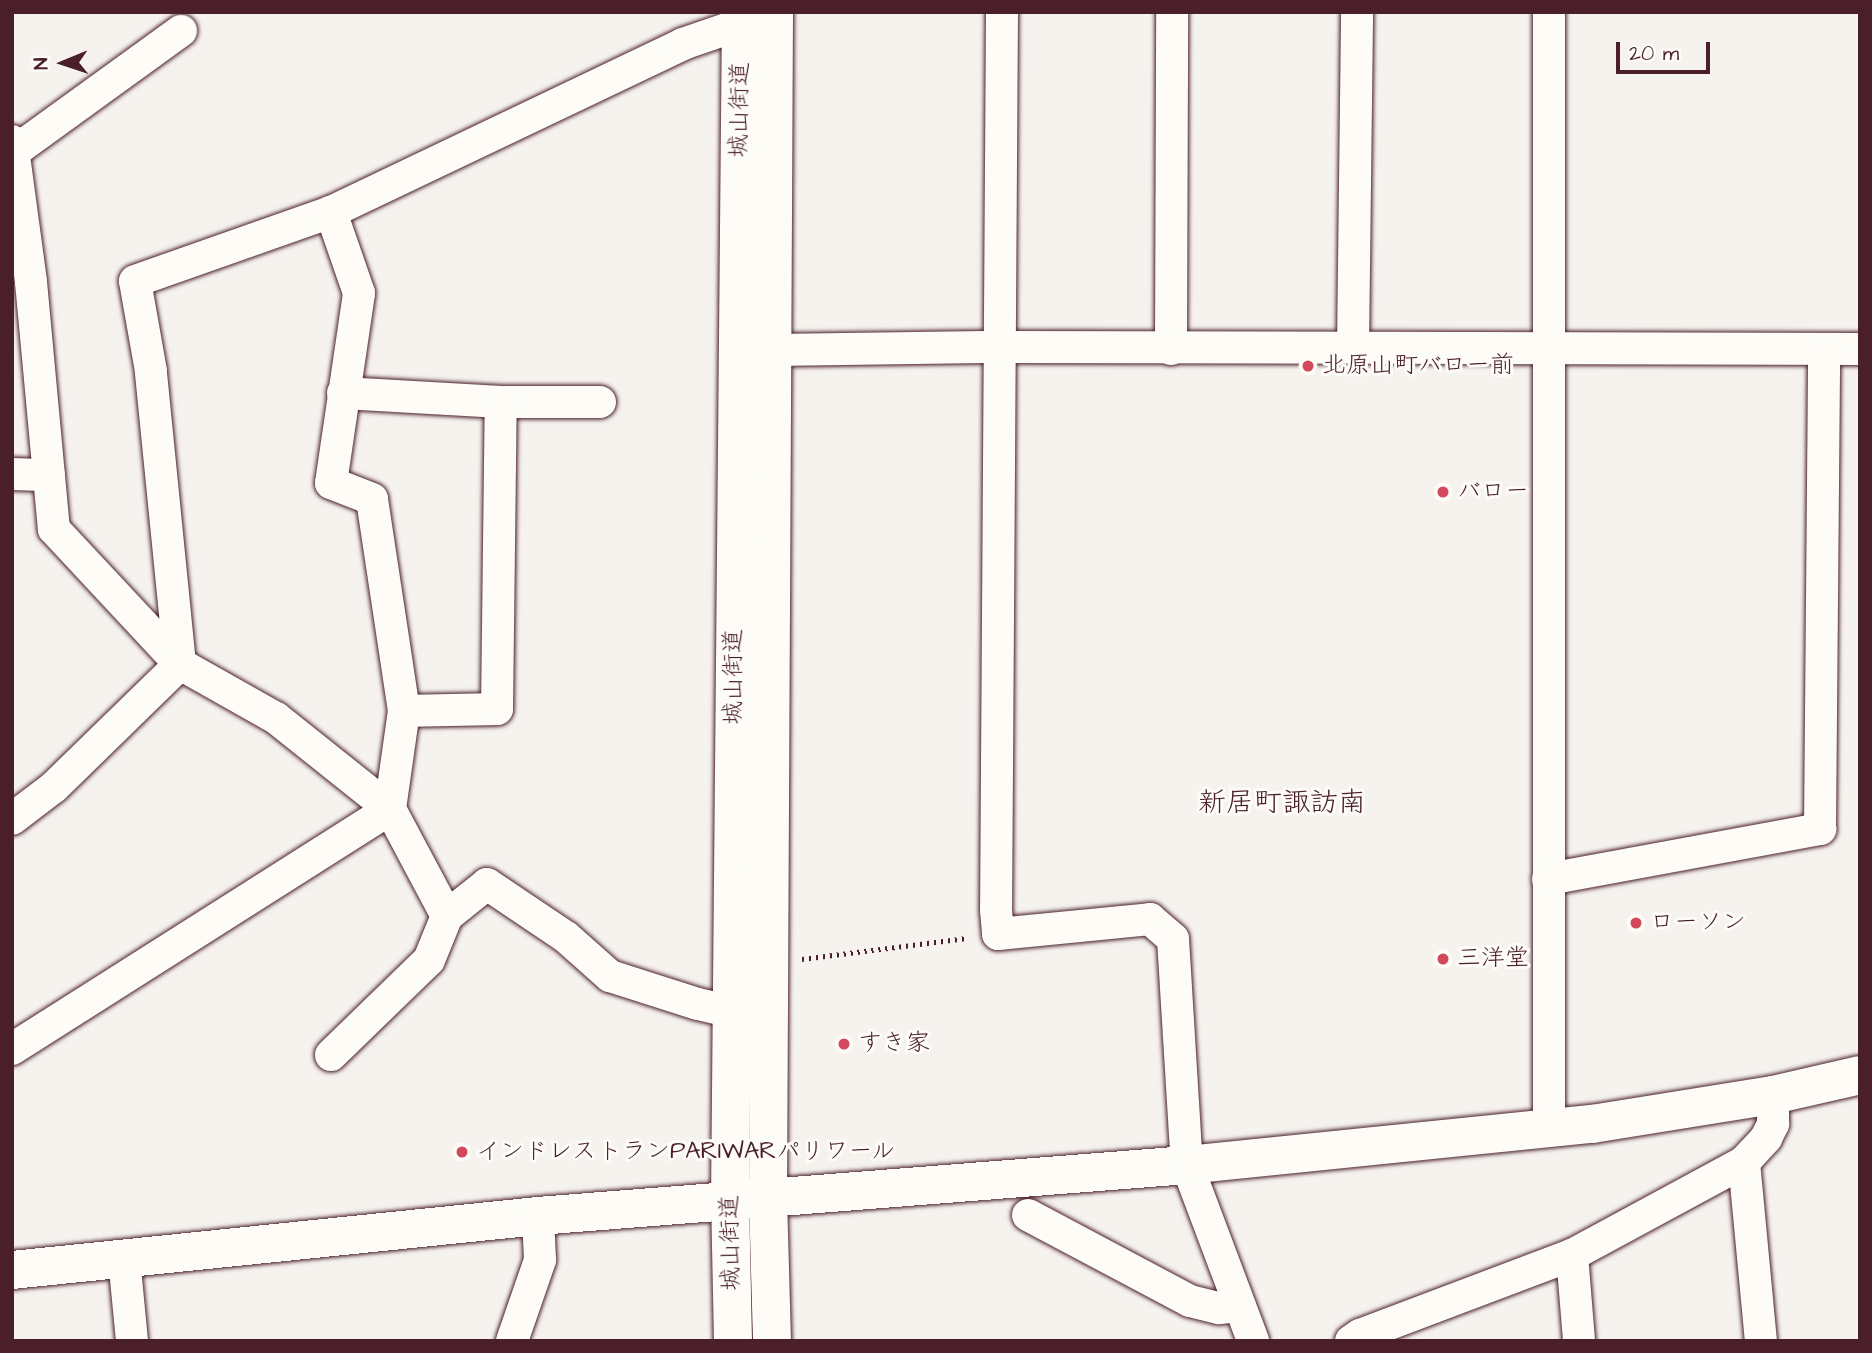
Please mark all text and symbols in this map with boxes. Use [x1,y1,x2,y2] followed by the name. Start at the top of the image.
[28,28,98,98] north arrow
[1620,28,1714,72] scale bar
[1629,39,1679,68] text: 20 m
[28,57,55,70] text: N
[725,62,755,158] street label: 城山街道
[1322,352,1514,380] place label: 北原山町バロー前
[1300,358,1316,374] marker: 北原山町バロー前
[1457,478,1529,506] place label: バロー
[1435,484,1451,500] marker: バロー
[720,629,748,725] street label: 城山街道
[1198,786,1366,820] district label: 新居町諏訪南
[1650,909,1746,937] place label: ローソン
[1628,915,1644,931] marker: ローソン
[1457,945,1529,973] place label: 三洋堂
[1435,951,1451,967] marker: 三洋堂
[858,1030,930,1058] place label: すき家
[836,1036,852,1052] marker: すき家
[476,1138,894,1166] place label: インドレストランPARIWARパリワール
[454,1144,470,1160] marker: インドレストランPARIWARパリワール
[716,1195,746,1291] street label: 城山街道

